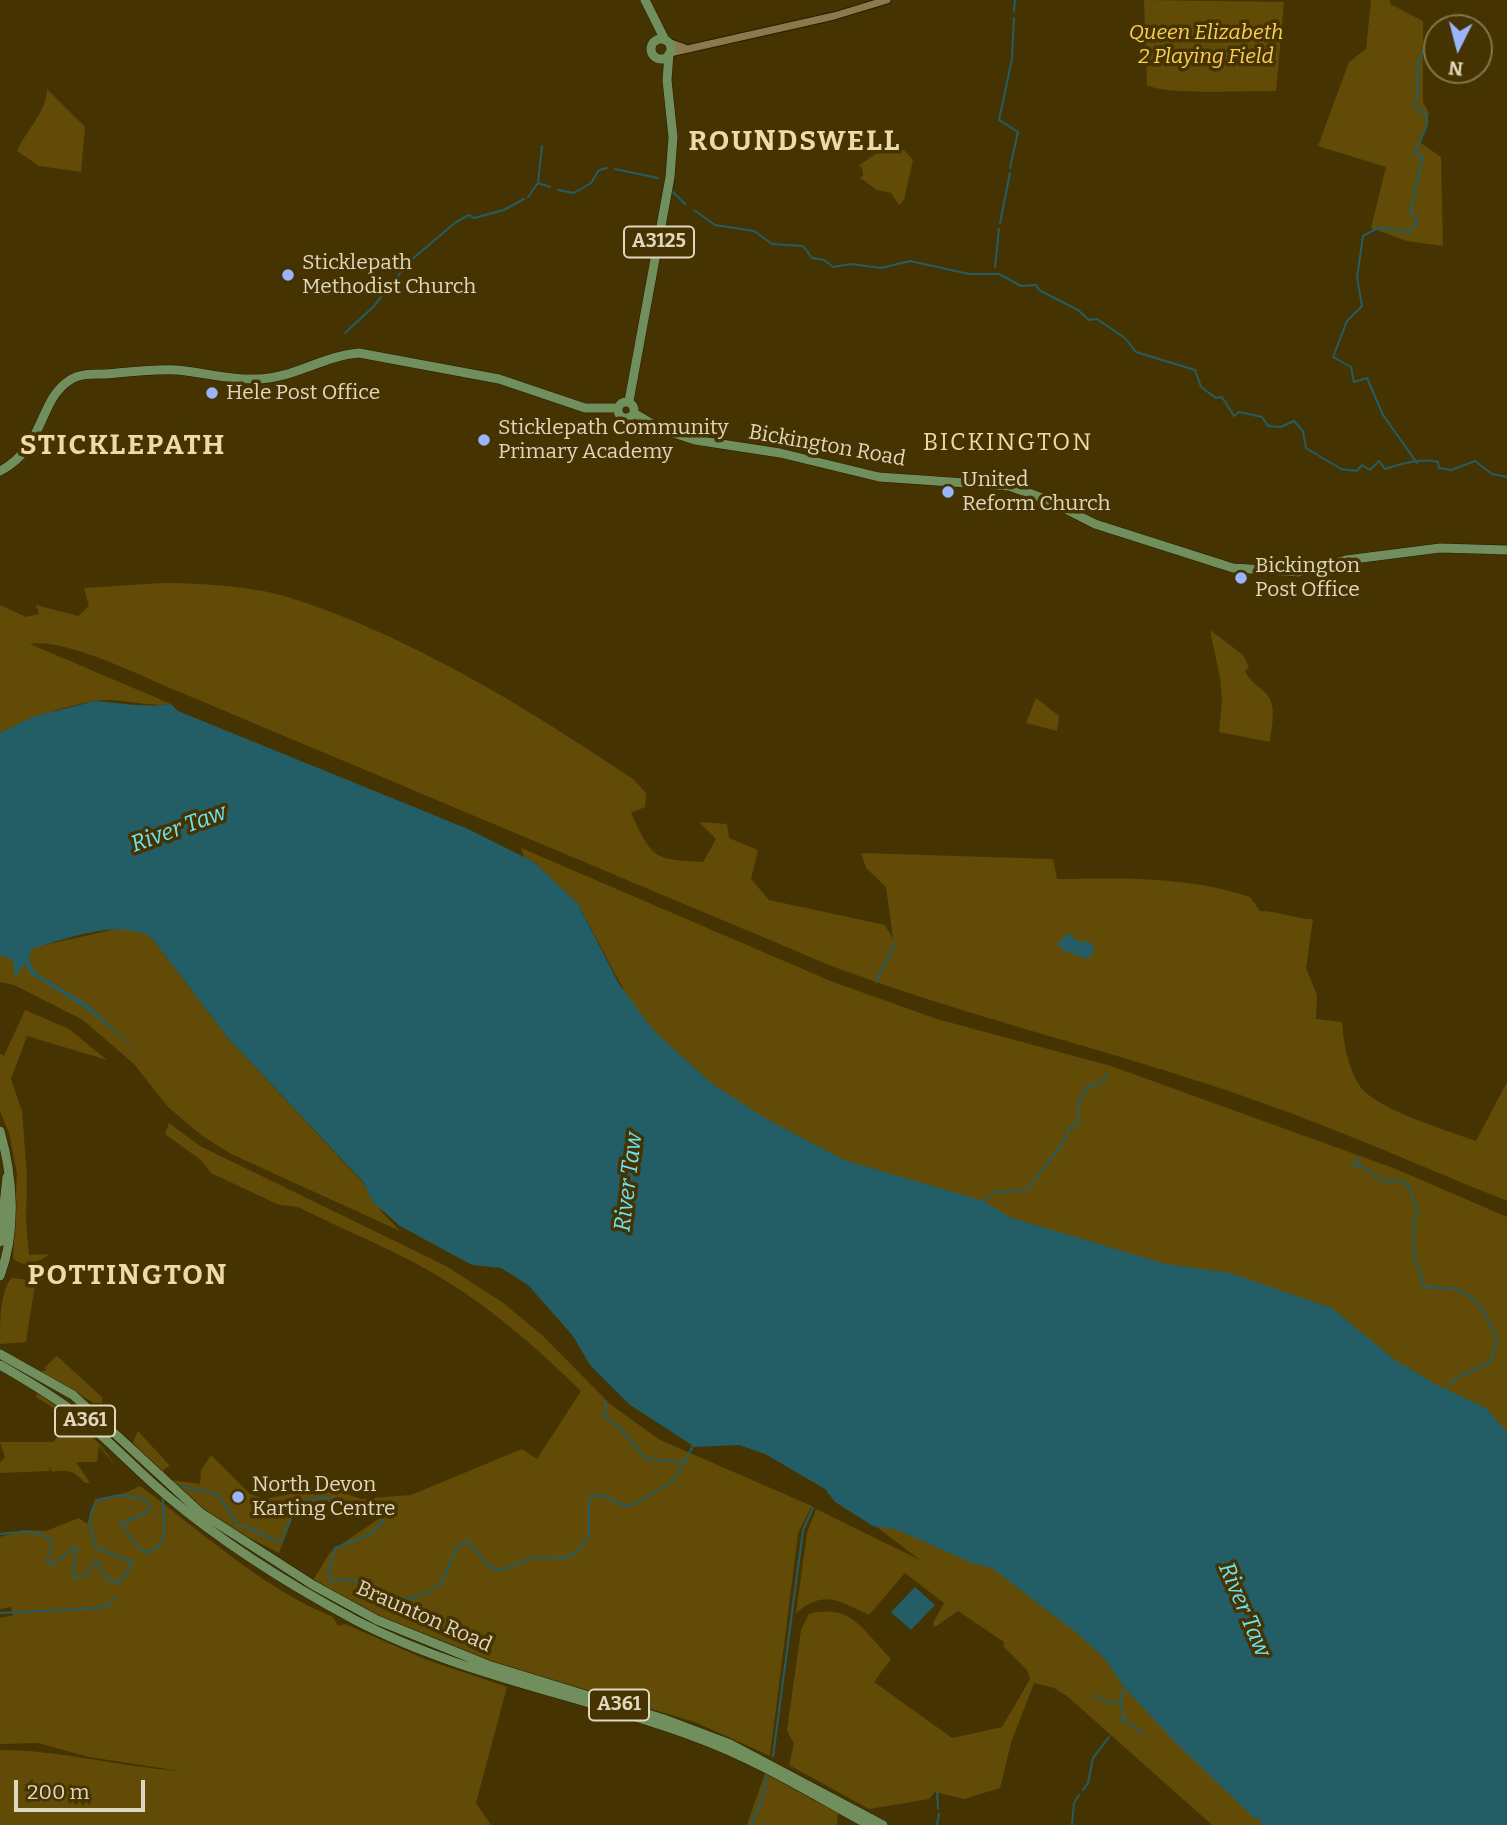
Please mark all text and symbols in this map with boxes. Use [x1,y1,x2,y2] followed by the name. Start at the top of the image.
[1423,14,1493,84] north arrow
[1129,20,1283,70] park label: Queen Elizabeth 2 Playing Field
[1447,56,1464,81] text: N
[690,125,900,159] district label: ROUNDSWELL
[624,226,694,258] road number: A3125
[302,250,476,300] place label: Sticklepath Methodist Church
[280,267,296,283] marker: Sticklepath Methodist Church
[226,380,380,406] place label: Hele Post Office
[204,385,220,401] marker: Hele Post Office
[498,415,729,465] place label: Sticklepath Community Primary Academy
[747,420,907,472] street label: Bickington Road
[21,429,225,463] district label: STICKLEPATH
[924,429,1092,457] district label: BICKINGTON
[476,432,492,448] marker: Sticklepath Community Primary Academy
[962,467,1111,517] place label: United Reform Church
[940,484,956,500] marker: United Reform Church
[1255,553,1360,603] place label: Bickington Post Office
[1233,570,1249,586] marker: Bickington Post Office
[127,799,231,859] water label: River Taw
[609,1131,649,1233] water label: River Taw
[29,1259,227,1293] district label: POTTINGTON
[55,1406,115,1436] road number: A361
[252,1472,395,1522] place label: North Devon Karting Centre
[230,1489,246,1505] marker: North Devon Karting Centre
[1212,1559,1276,1661] water label: River Taw
[352,1576,496,1658] street label: Braunton Road
[589,1690,649,1721] road number: A361
[18,1766,149,1810] scale bar
[27,1779,90,1805] text: 200 m

